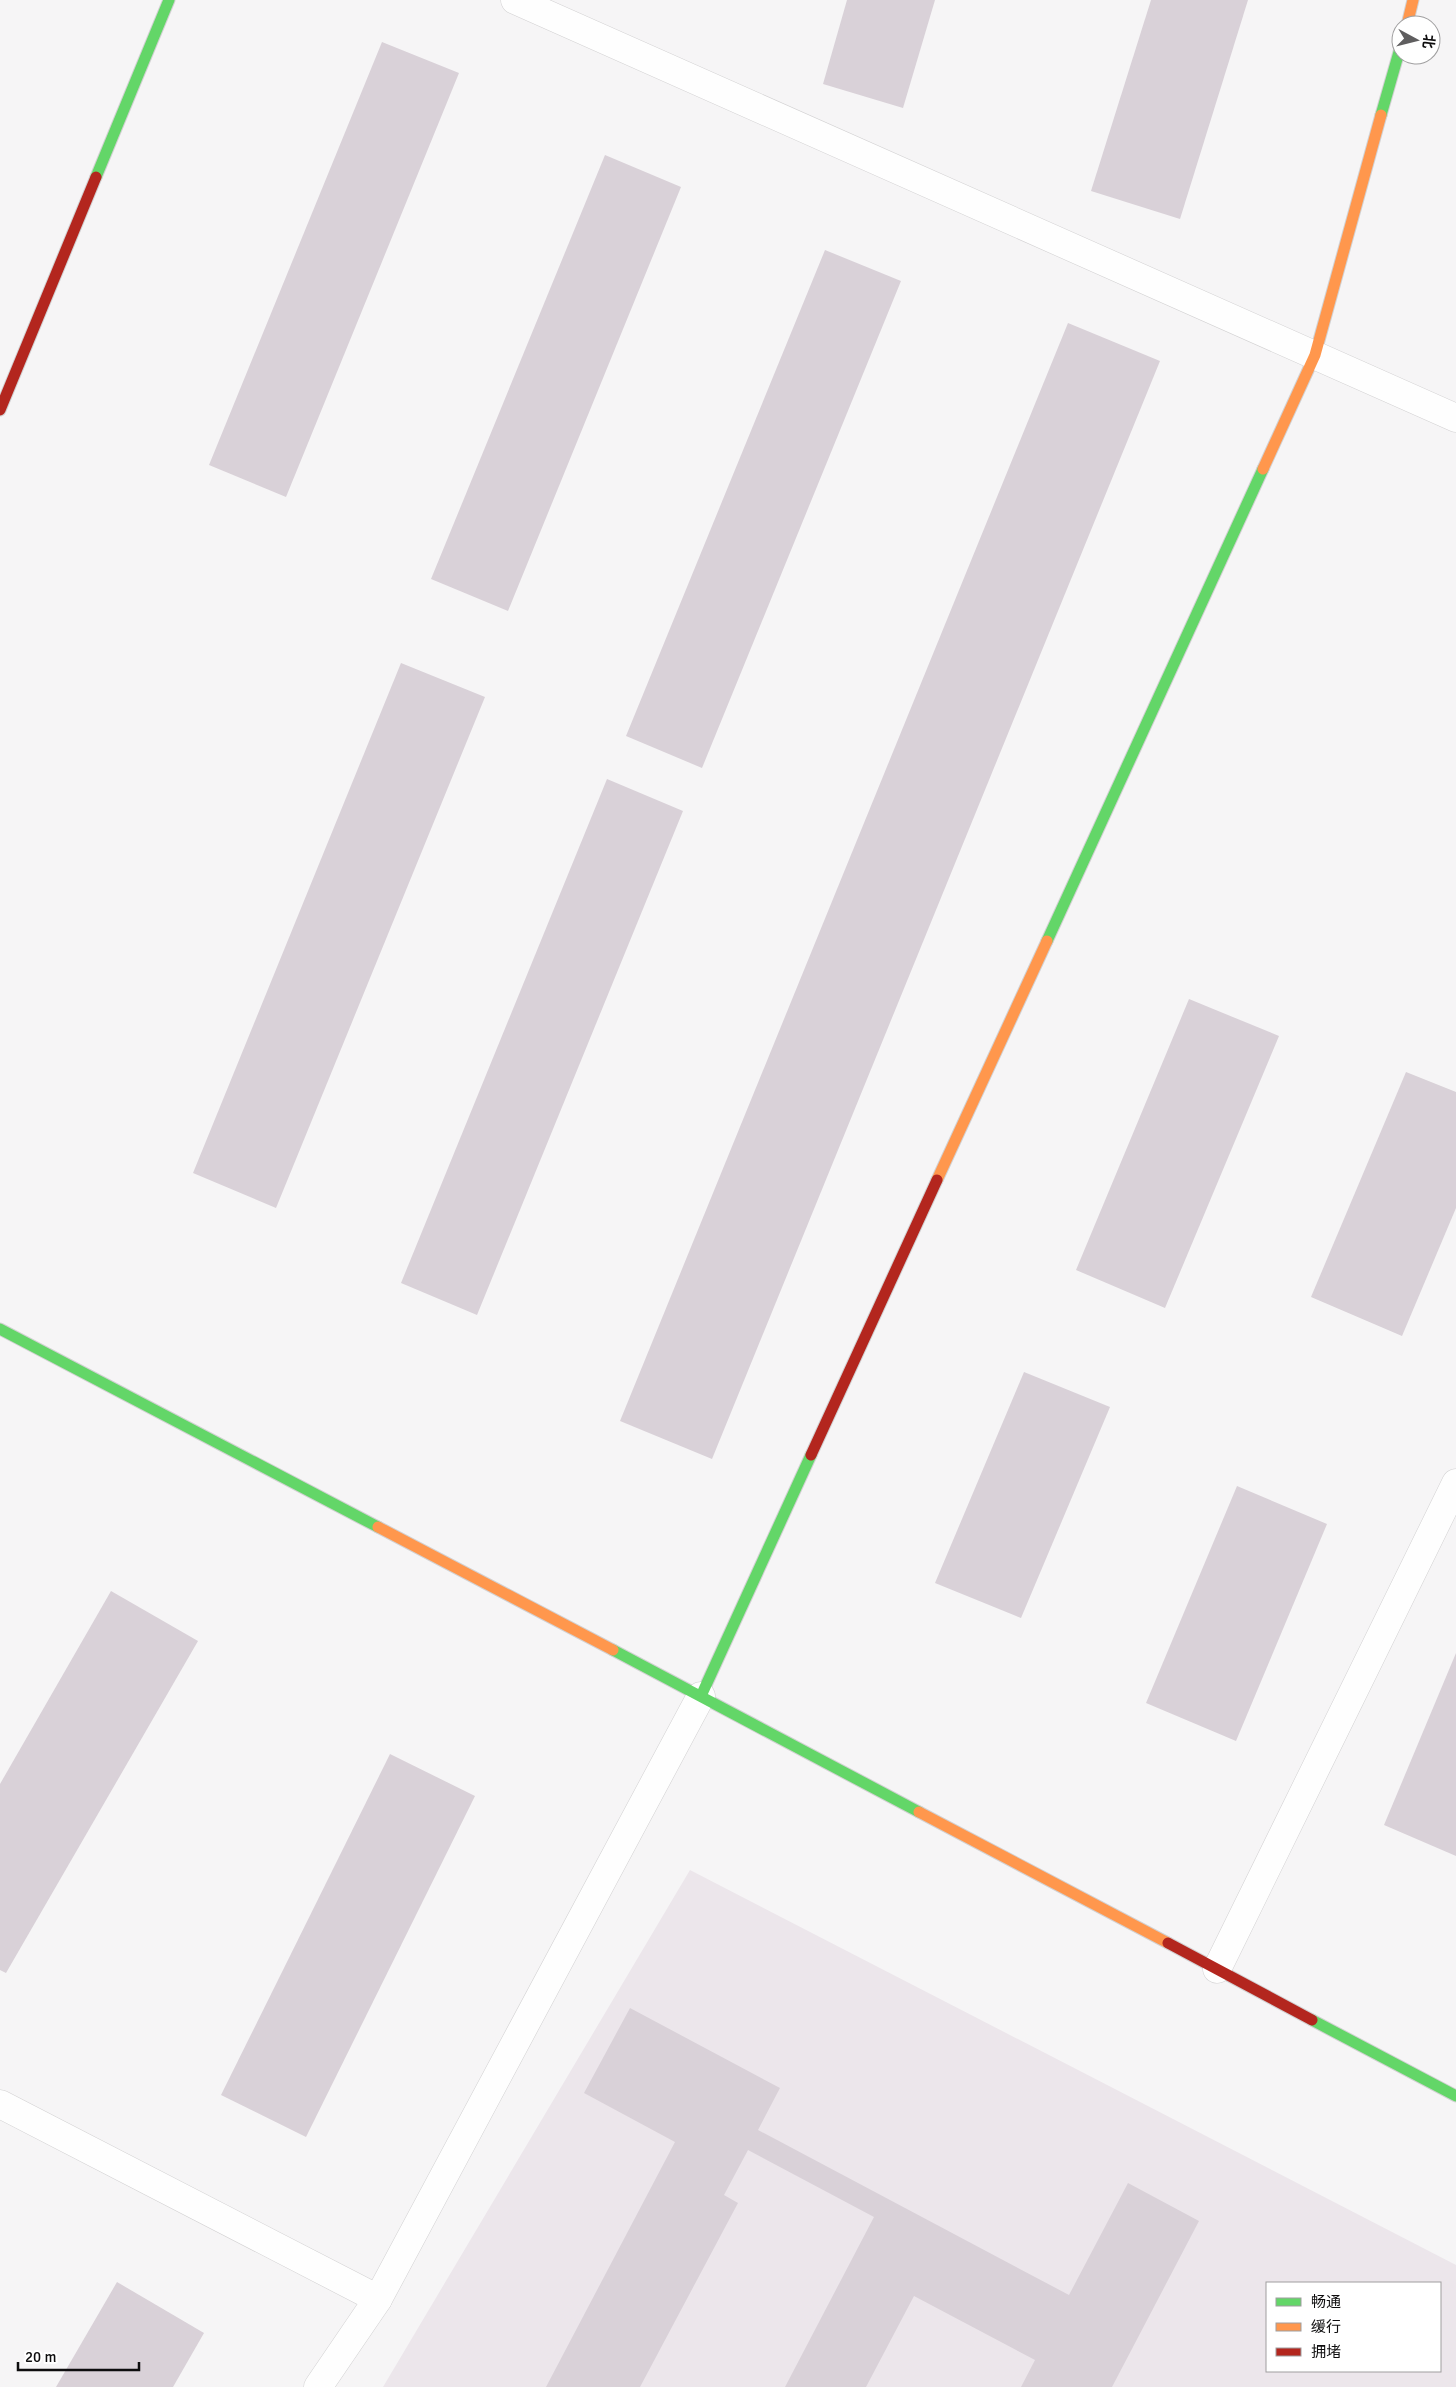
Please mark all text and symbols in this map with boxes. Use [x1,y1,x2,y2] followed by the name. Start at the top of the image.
[1391,15,1441,65] north arrow
[1419,34,1438,50] text: 北
[1266,2282,1441,2372] legend
[1311,2293,1341,2311] text: 畅通
[1311,2318,1341,2336] text: 缓行
[18,2340,139,2372] scale bar
[1311,2343,1341,2361] text: 拥堵
[25,2348,56,2366] text: 20 m

